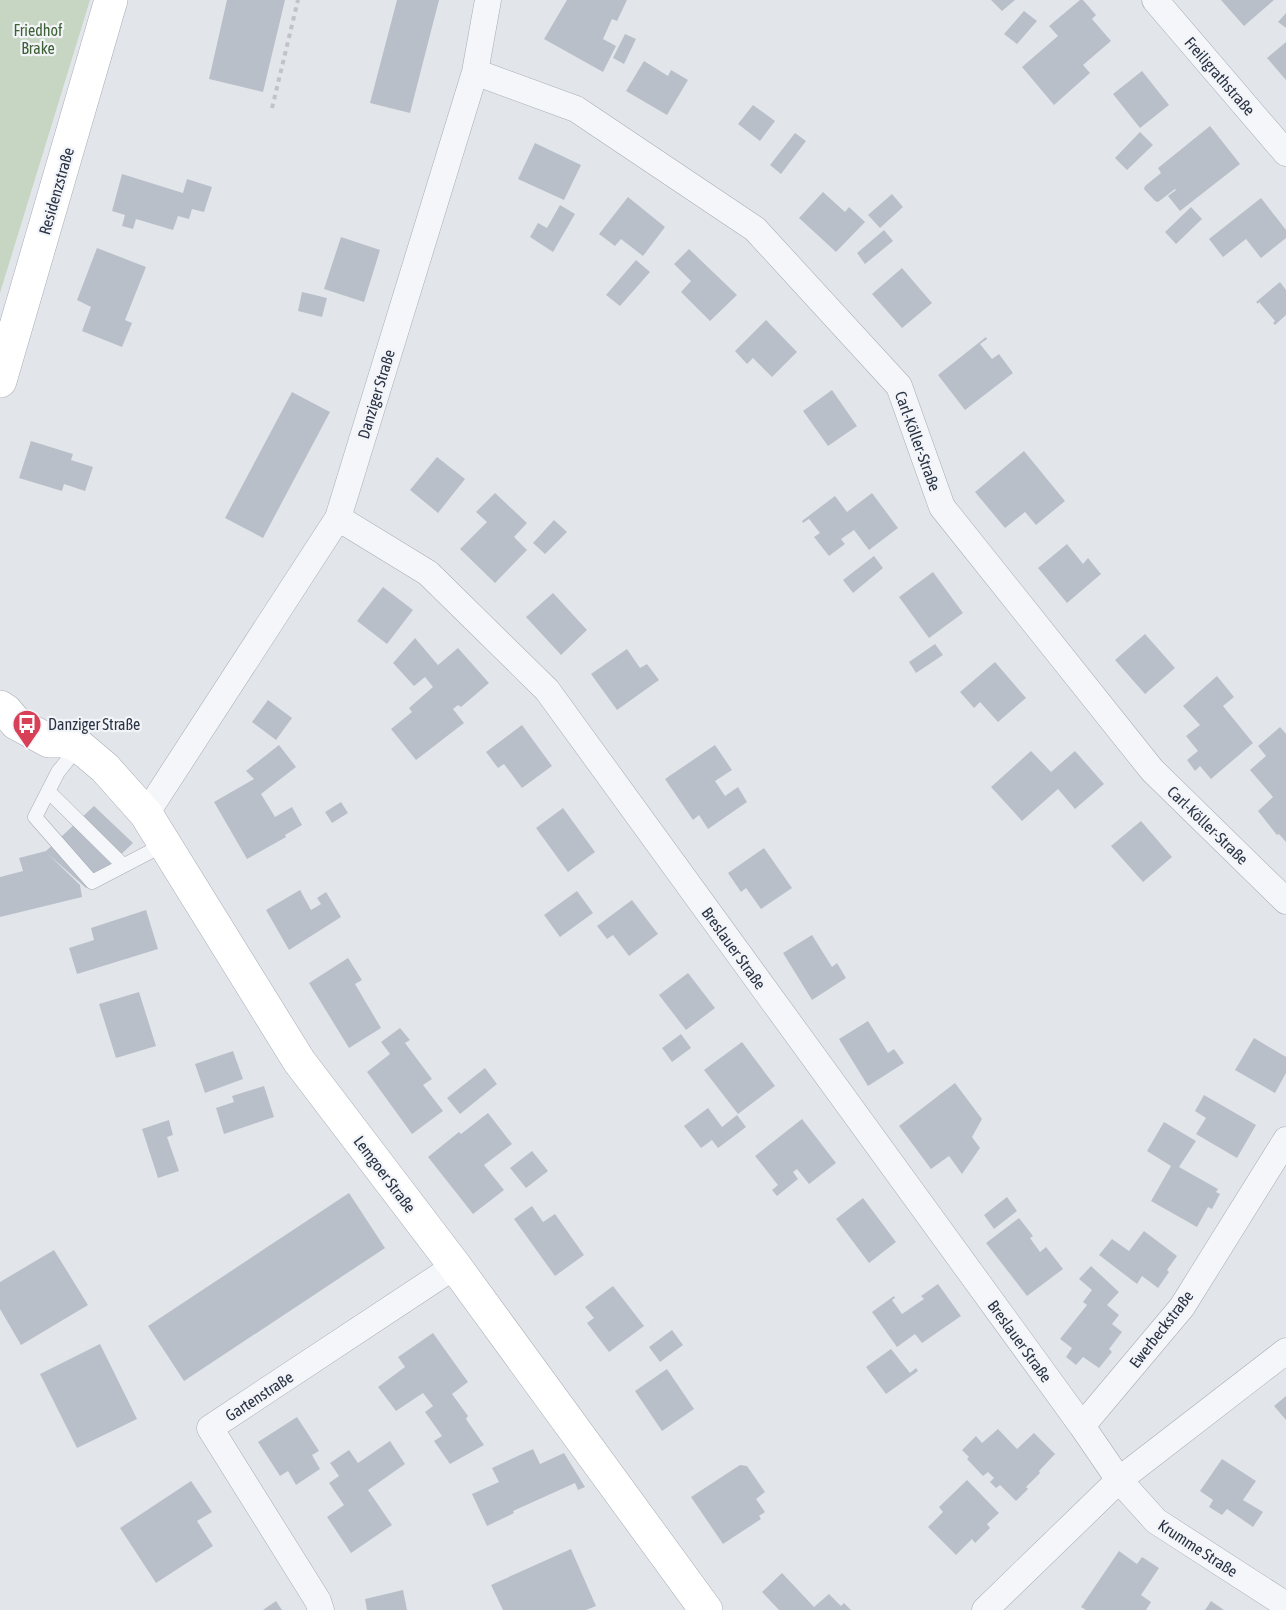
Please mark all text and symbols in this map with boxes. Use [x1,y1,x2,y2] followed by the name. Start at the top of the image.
[14,21,63,57] park label: Friedhof Brake
[1180,33,1259,119] street label: Freiligrathstraße
[35,145,77,237] street label: Residenzstraße
[354,347,399,441] street label: Danziger Straße
[892,389,944,493] street label: Carl-Köller-Straße
[11,708,43,750] bus stop icon: Danziger Straße
[48,715,140,734] place label: Danziger Straße
[1164,782,1252,868] street label: Carl-Köller-Straße
[698,904,770,992] street label: Breslauer Straße
[350,1132,420,1216] street label: Lemgoer Straße
[1125,1287,1197,1371] street label: Ewerbeckstraße
[984,1297,1056,1385] street label: Breslauer Straße
[222,1368,296,1424] street label: Gartenstraße
[1155,1516,1241,1580] street label: Krumme Straße

